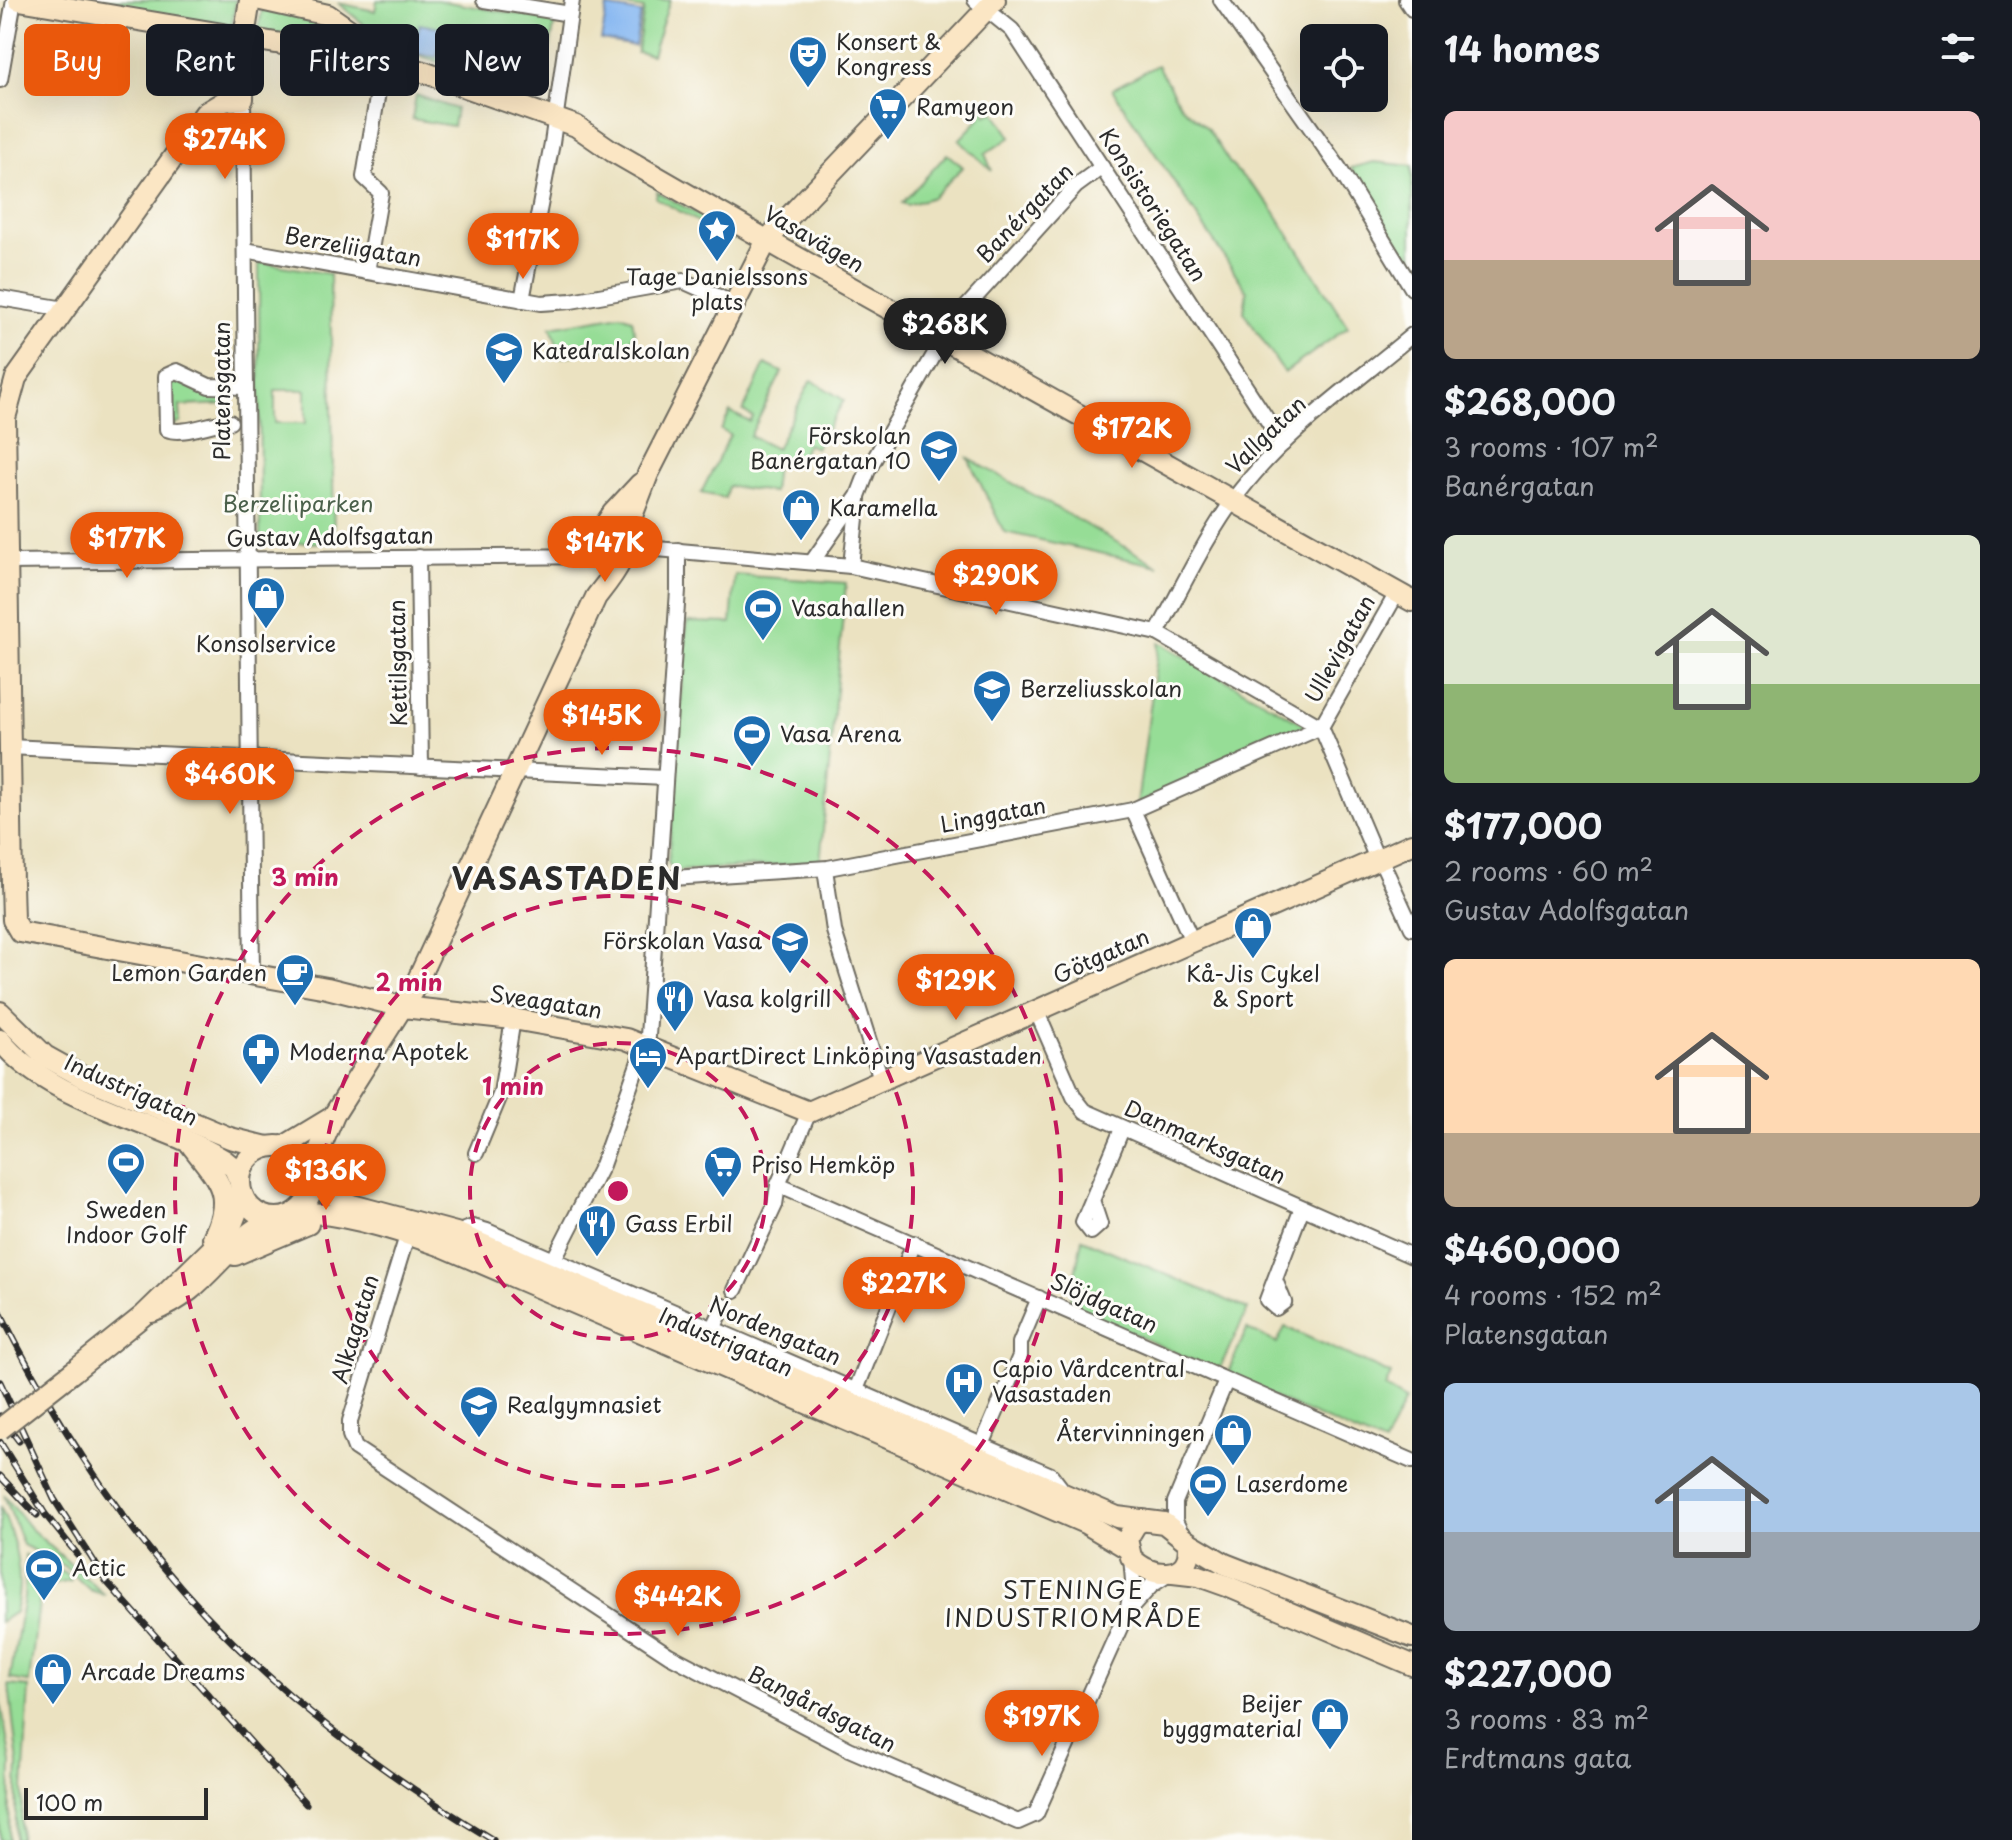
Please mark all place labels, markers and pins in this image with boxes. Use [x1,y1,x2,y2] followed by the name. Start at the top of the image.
[836,24,941,82] place label: Konsert & Kongress
[787,34,829,89] theatre icon: Konsert & Kongress
[867,86,909,141] supermarket icon: Ramyeon
[916,89,1014,122] place label: Ramyeon
[169,113,281,181] pin: $274K
[696,208,738,263] place icon: Tage Danielssons plats
[467,213,579,281] pin: $117K
[626,259,808,317] place label: Tage Danielssons plats
[889,298,1001,366] pin: $268K
[483,330,525,385] school or university icon: Katedralskolan
[532,333,690,366] place label: Katedralskolan
[1076,402,1188,470] pin: $172K
[750,418,911,476] place label: Förskolan Banérgatan 10
[918,428,960,483] school or university icon: Förskolan Banérgatan 10
[780,487,822,542] shop icon: Karamella
[829,490,938,523] place label: Karamella
[71,512,183,580] pin: $177K
[549,516,661,584] pin: $147K
[940,549,1052,617] pin: $290K
[245,575,287,630] shop icon: Konsolservice
[742,587,784,642] sports icon: Vasahallen
[791,590,905,623] place label: Vasahallen
[196,626,336,659] place label: Konsolservice
[971,668,1013,723] school or university icon: Berzeliusskolan
[1020,671,1182,704] place label: Berzeliusskolan
[546,689,658,757] pin: $145K
[731,713,773,768] sports icon: Vasa Arena
[780,716,901,749] place label: Vasa Arena
[174,748,286,816] pin: $460K
[1232,905,1274,960] shop icon: Kå-Jis Cykel & Sport
[769,920,811,975] school or university icon: Förskolan Vasa
[602,923,762,956] place label: Förskolan Vasa
[274,952,316,1007] cafe icon: Lemon Garden
[900,954,1012,1022] pin: $129K
[111,955,267,988] place label: Lemon Garden
[1186,956,1320,1014] place label: Kå-Jis Cykel & Sport
[654,978,696,1033] restaurant icon: Vasa kolgrill
[703,981,831,1014] place label: Vasa kolgrill
[240,1031,282,1086] pharmacy icon: Moderna Apotek
[289,1034,469,1067] place label: Moderna Apotek
[627,1035,669,1090] hotel icon: ApartDirect Linköping Vasastaden
[676,1038,1042,1071] place label: ApartDirect Linköping Vasastaden
[105,1141,147,1196] sports icon: Sweden Indoor Golf
[270,1144,382,1212] pin: $136K
[702,1144,744,1199] supermarket icon: Priso Hemköp
[751,1147,895,1180] place label: Priso Hemköp
[604,1177,632,1205] centre of rings
[66,1192,188,1250] place label: Sweden Indoor Golf
[576,1203,618,1258] restaurant icon: Gass Erbil
[625,1206,733,1239] place label: Gass Erbil
[848,1257,960,1325] pin: $227K
[992,1351,1185,1409] place label: Capio Vårdcentral Vasastaden
[943,1361,985,1416] hospital icon: Capio Vårdcentral Vasastaden
[458,1384,500,1439] school or university icon: Realgymnasiet
[507,1387,661,1420] place label: Realgymnasiet
[1212,1412,1254,1467] shop icon: Återvinningen
[1056,1415,1205,1448] place label: Återvinningen
[1187,1463,1229,1518] sports icon: Laserdome
[1236,1466,1348,1499] place label: Laserdome
[23,1547,65,1602] sports icon: Actic
[72,1550,126,1583] place label: Actic
[622,1570,734,1638] pin: $442K
[32,1651,74,1706] shop icon: Arcade Dreams
[81,1654,245,1687] place label: Arcade Dreams
[1162,1686,1303,1744] place label: Beijer byggmaterial
[986,1690,1098,1758] pin: $197K
[1309,1696,1351,1751] shop icon: Beijer byggmaterial

